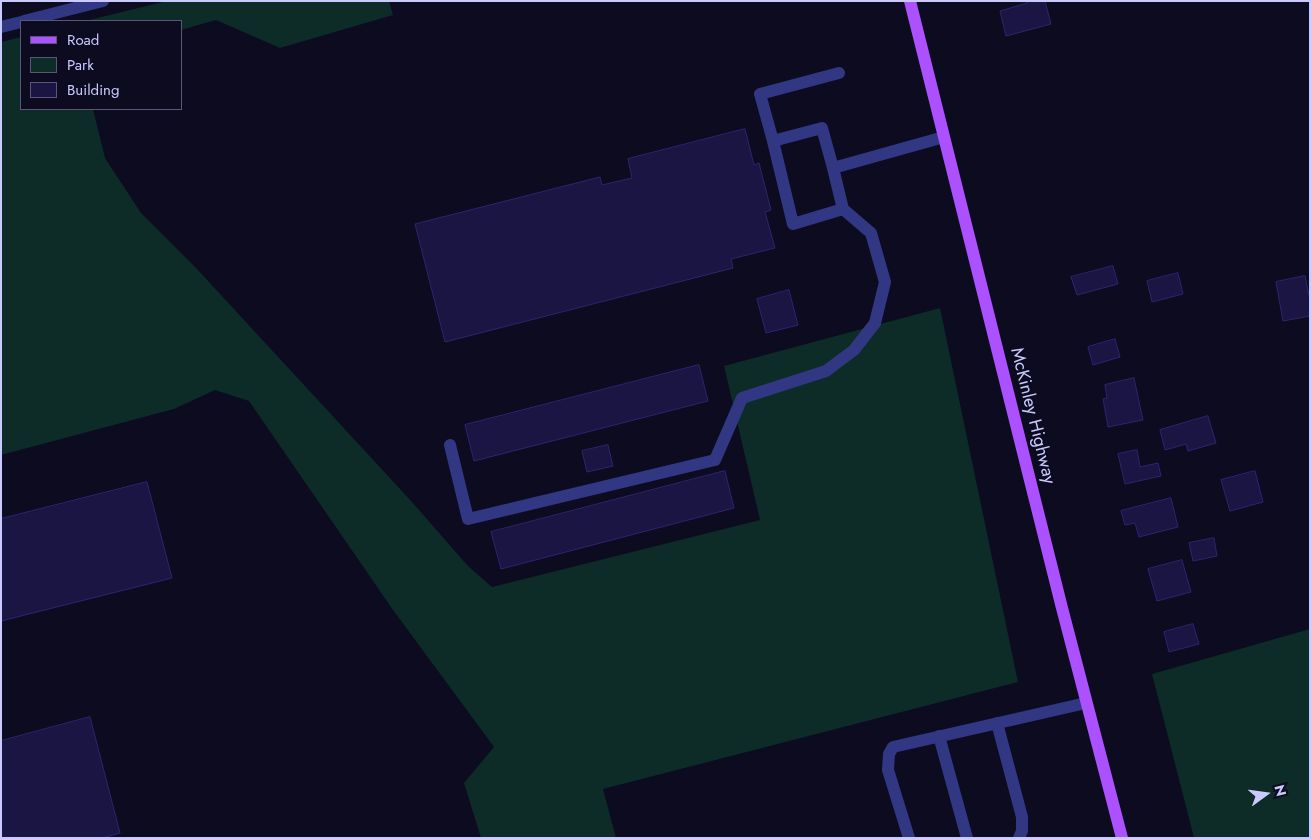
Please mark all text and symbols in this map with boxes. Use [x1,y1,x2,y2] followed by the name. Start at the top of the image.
[20,20,182,110] legend
[67,29,99,51] text: Road
[67,54,94,76] text: Park
[67,79,119,101] text: Building
[1005,346,1059,486] street label: McKinley Highway
[1241,769,1291,819] north arrow
[1270,783,1292,798] text: N

